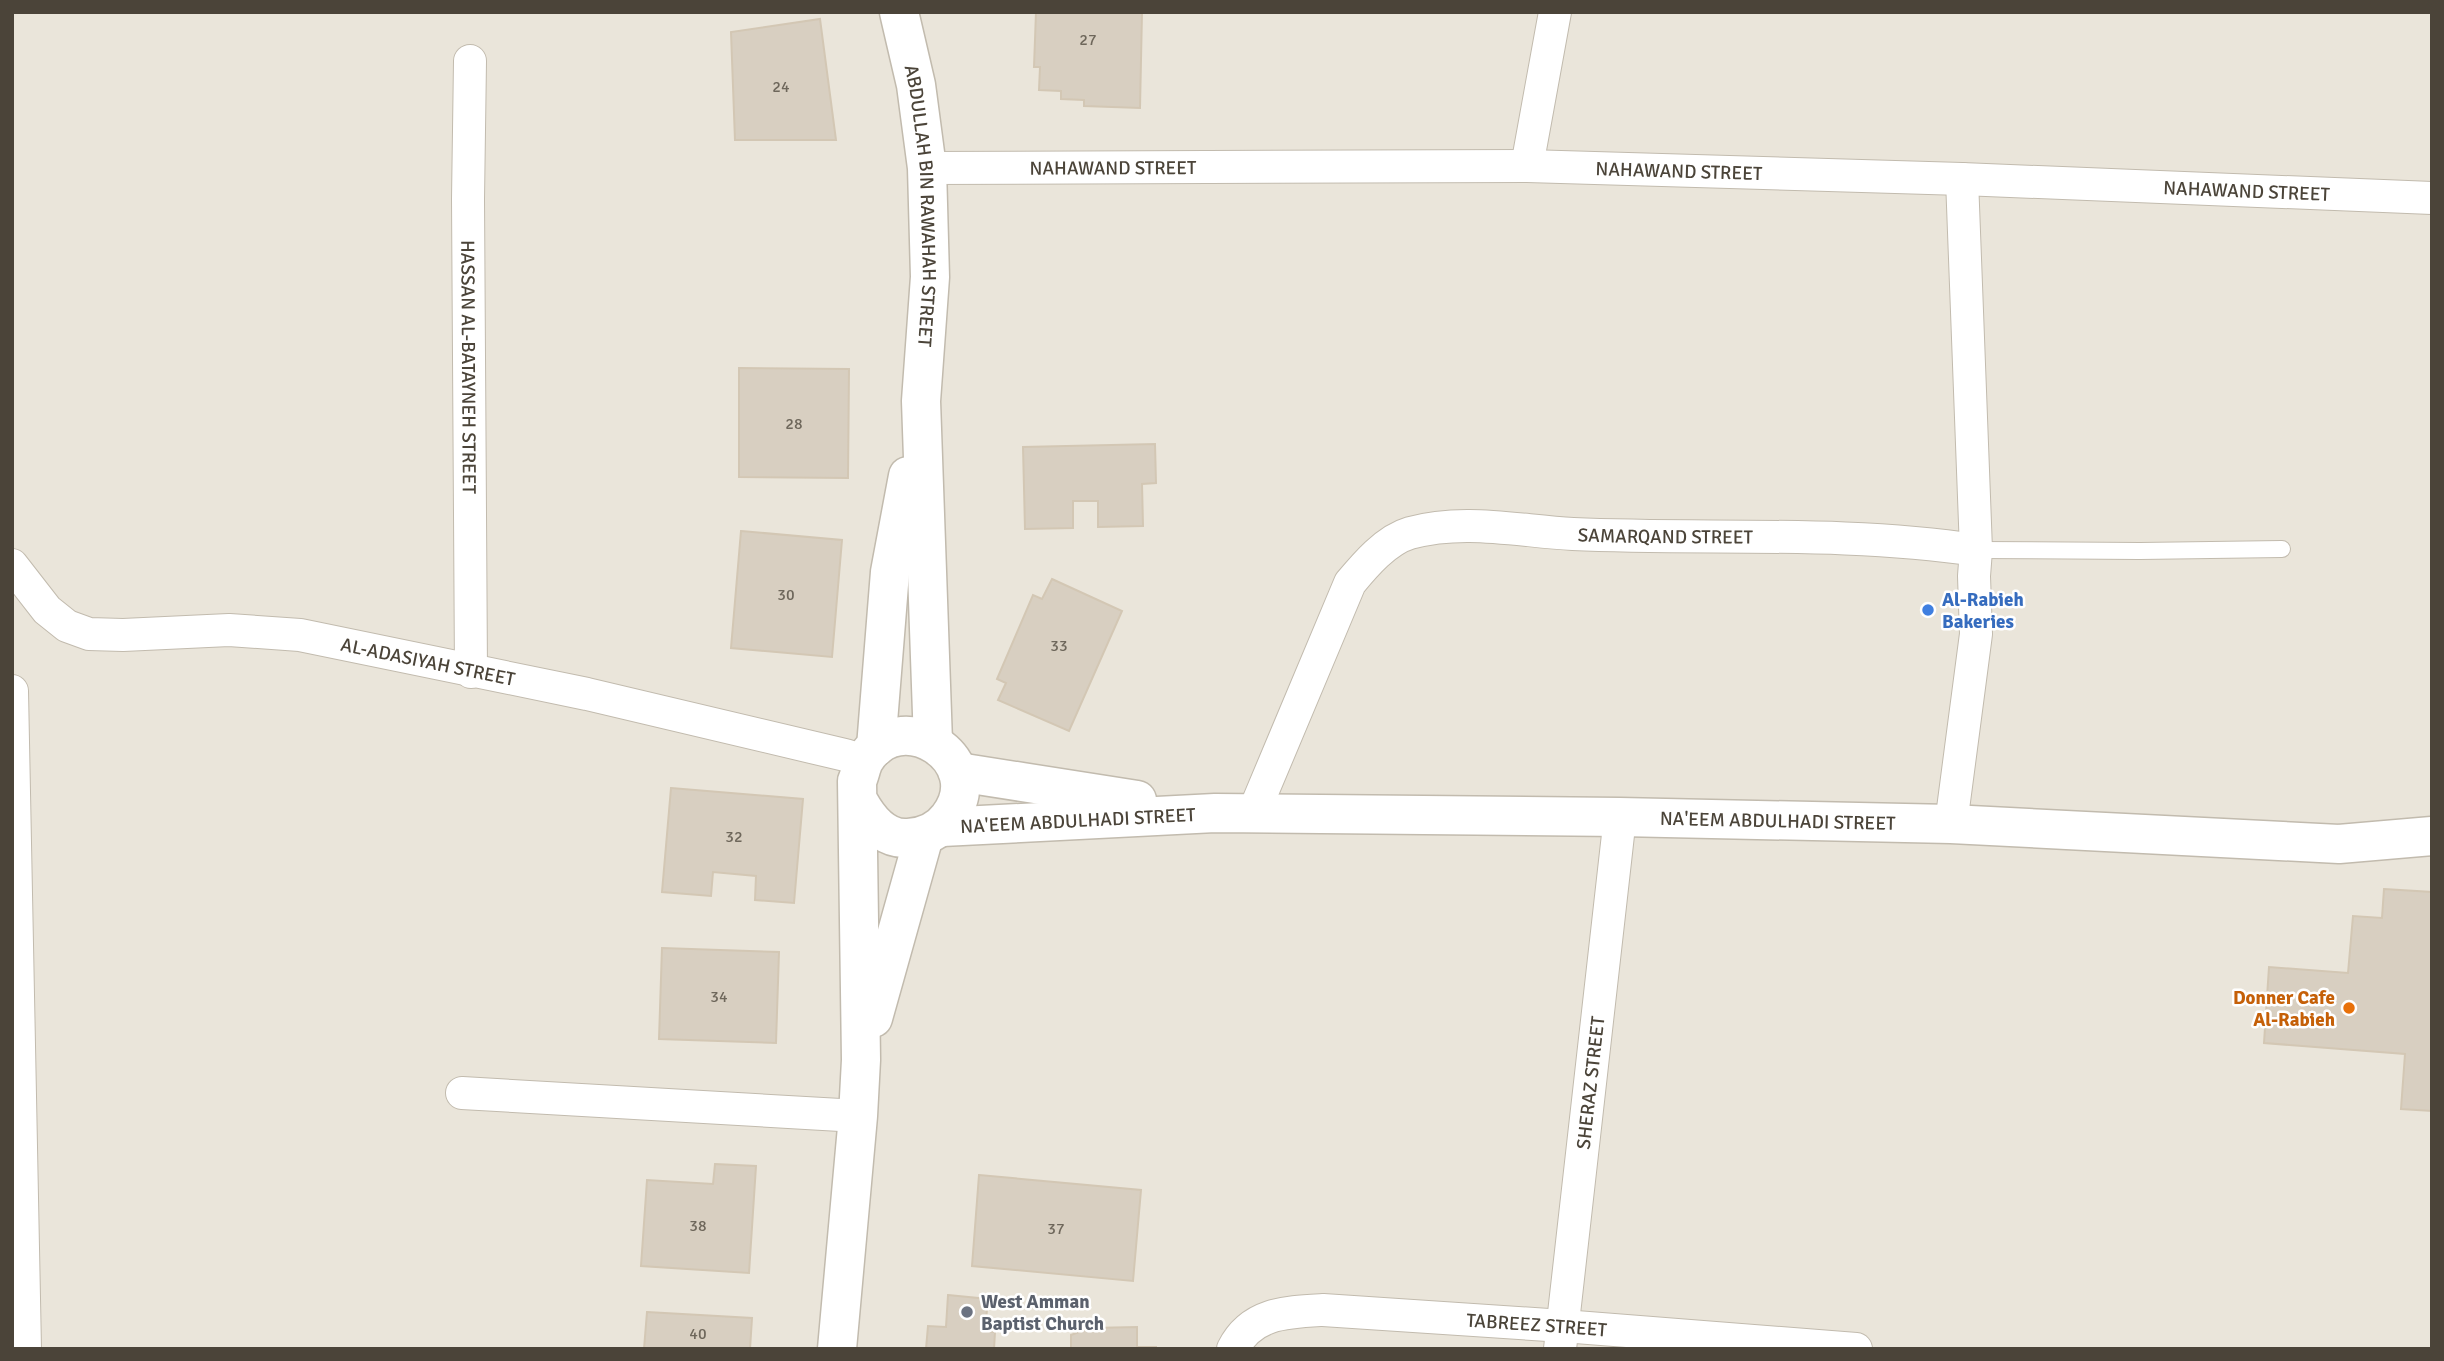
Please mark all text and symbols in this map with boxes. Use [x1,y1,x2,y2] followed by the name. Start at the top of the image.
[1079,30,1097,50] house number: 27
[899,62,941,348] street label: ABDULLAH BIN RAWAHAH STREET
[772,77,790,97] house number: 24
[1029,156,1197,181] street label: NAHAWAND STREET
[1595,157,1763,186] street label: NAHAWAND STREET
[2163,176,2331,207] street label: NAHAWAND STREET
[455,240,481,495] street label: HASSAN AL-BATAYNEH STREET
[785,414,803,434] house number: 28
[1577,523,1754,550] street label: SAMARQAND STREET
[777,585,795,605] house number: 30
[1942,588,2024,634] place label: Al-Rabieh Bakeries
[1920,602,1936,618] marker: Al-Rabieh Bakeries
[339,633,518,692] street label: AL-ADASIYAH STREET
[1050,636,1068,656] house number: 33
[960,803,1197,839] street label: NA'EEM ABDULHADI STREET
[1660,807,1896,836] street label: NA'EEM ABDULHADI STREET
[725,827,743,847] house number: 32
[2233,986,2335,1032] place label: Donner Cafe Al-Rabieh
[710,987,728,1007] house number: 34
[2341,1000,2357,1016] marker: Donner Cafe Al-Rabieh
[1572,1014,1611,1151] street label: SHERAZ STREET
[689,1216,707,1236] house number: 38
[1047,1219,1065,1239] house number: 37
[981,1290,1104,1336] place label: West Amman Baptist Church
[959,1304,975,1320] marker: West Amman Baptist Church
[1466,1309,1608,1342] street label: TABREEZ STREET
[689,1324,707,1344] house number: 40

